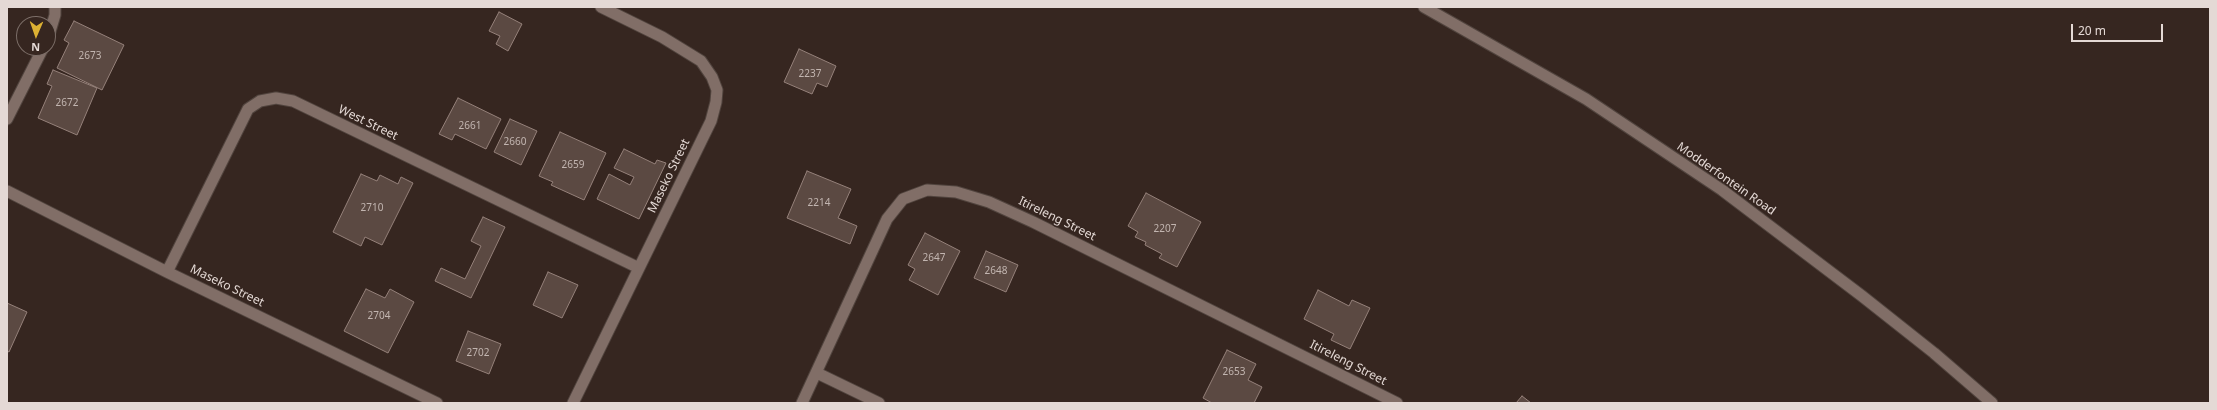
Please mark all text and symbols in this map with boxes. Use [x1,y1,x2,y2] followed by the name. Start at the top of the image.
[16,16,56,56] north arrow
[2073,16,2165,42] scale bar
[2078,22,2106,39] text: 20 m
[31,40,40,55] text: N
[79,50,101,62] house number: 2673
[799,68,821,80] house number: 2237
[56,97,78,109] house number: 2672
[336,102,400,144] street label: West Street
[459,120,481,132] house number: 2661
[504,136,526,148] house number: 2660
[645,137,693,215] street label: Maseko Street
[1674,140,1778,218] street label: Modderfontein Road
[562,159,584,171] house number: 2659
[1016,194,1098,244] street label: Itireleng Street
[808,197,830,209] house number: 2214
[361,202,383,214] house number: 2710
[1154,223,1176,235] house number: 2207
[923,252,945,264] house number: 2647
[188,262,266,310] street label: Maseko Street
[985,265,1007,277] house number: 2648
[368,310,390,322] house number: 2704
[1307,337,1389,389] street label: Itireleng Street
[467,347,489,359] house number: 2702
[1223,366,1245,378] house number: 2653

